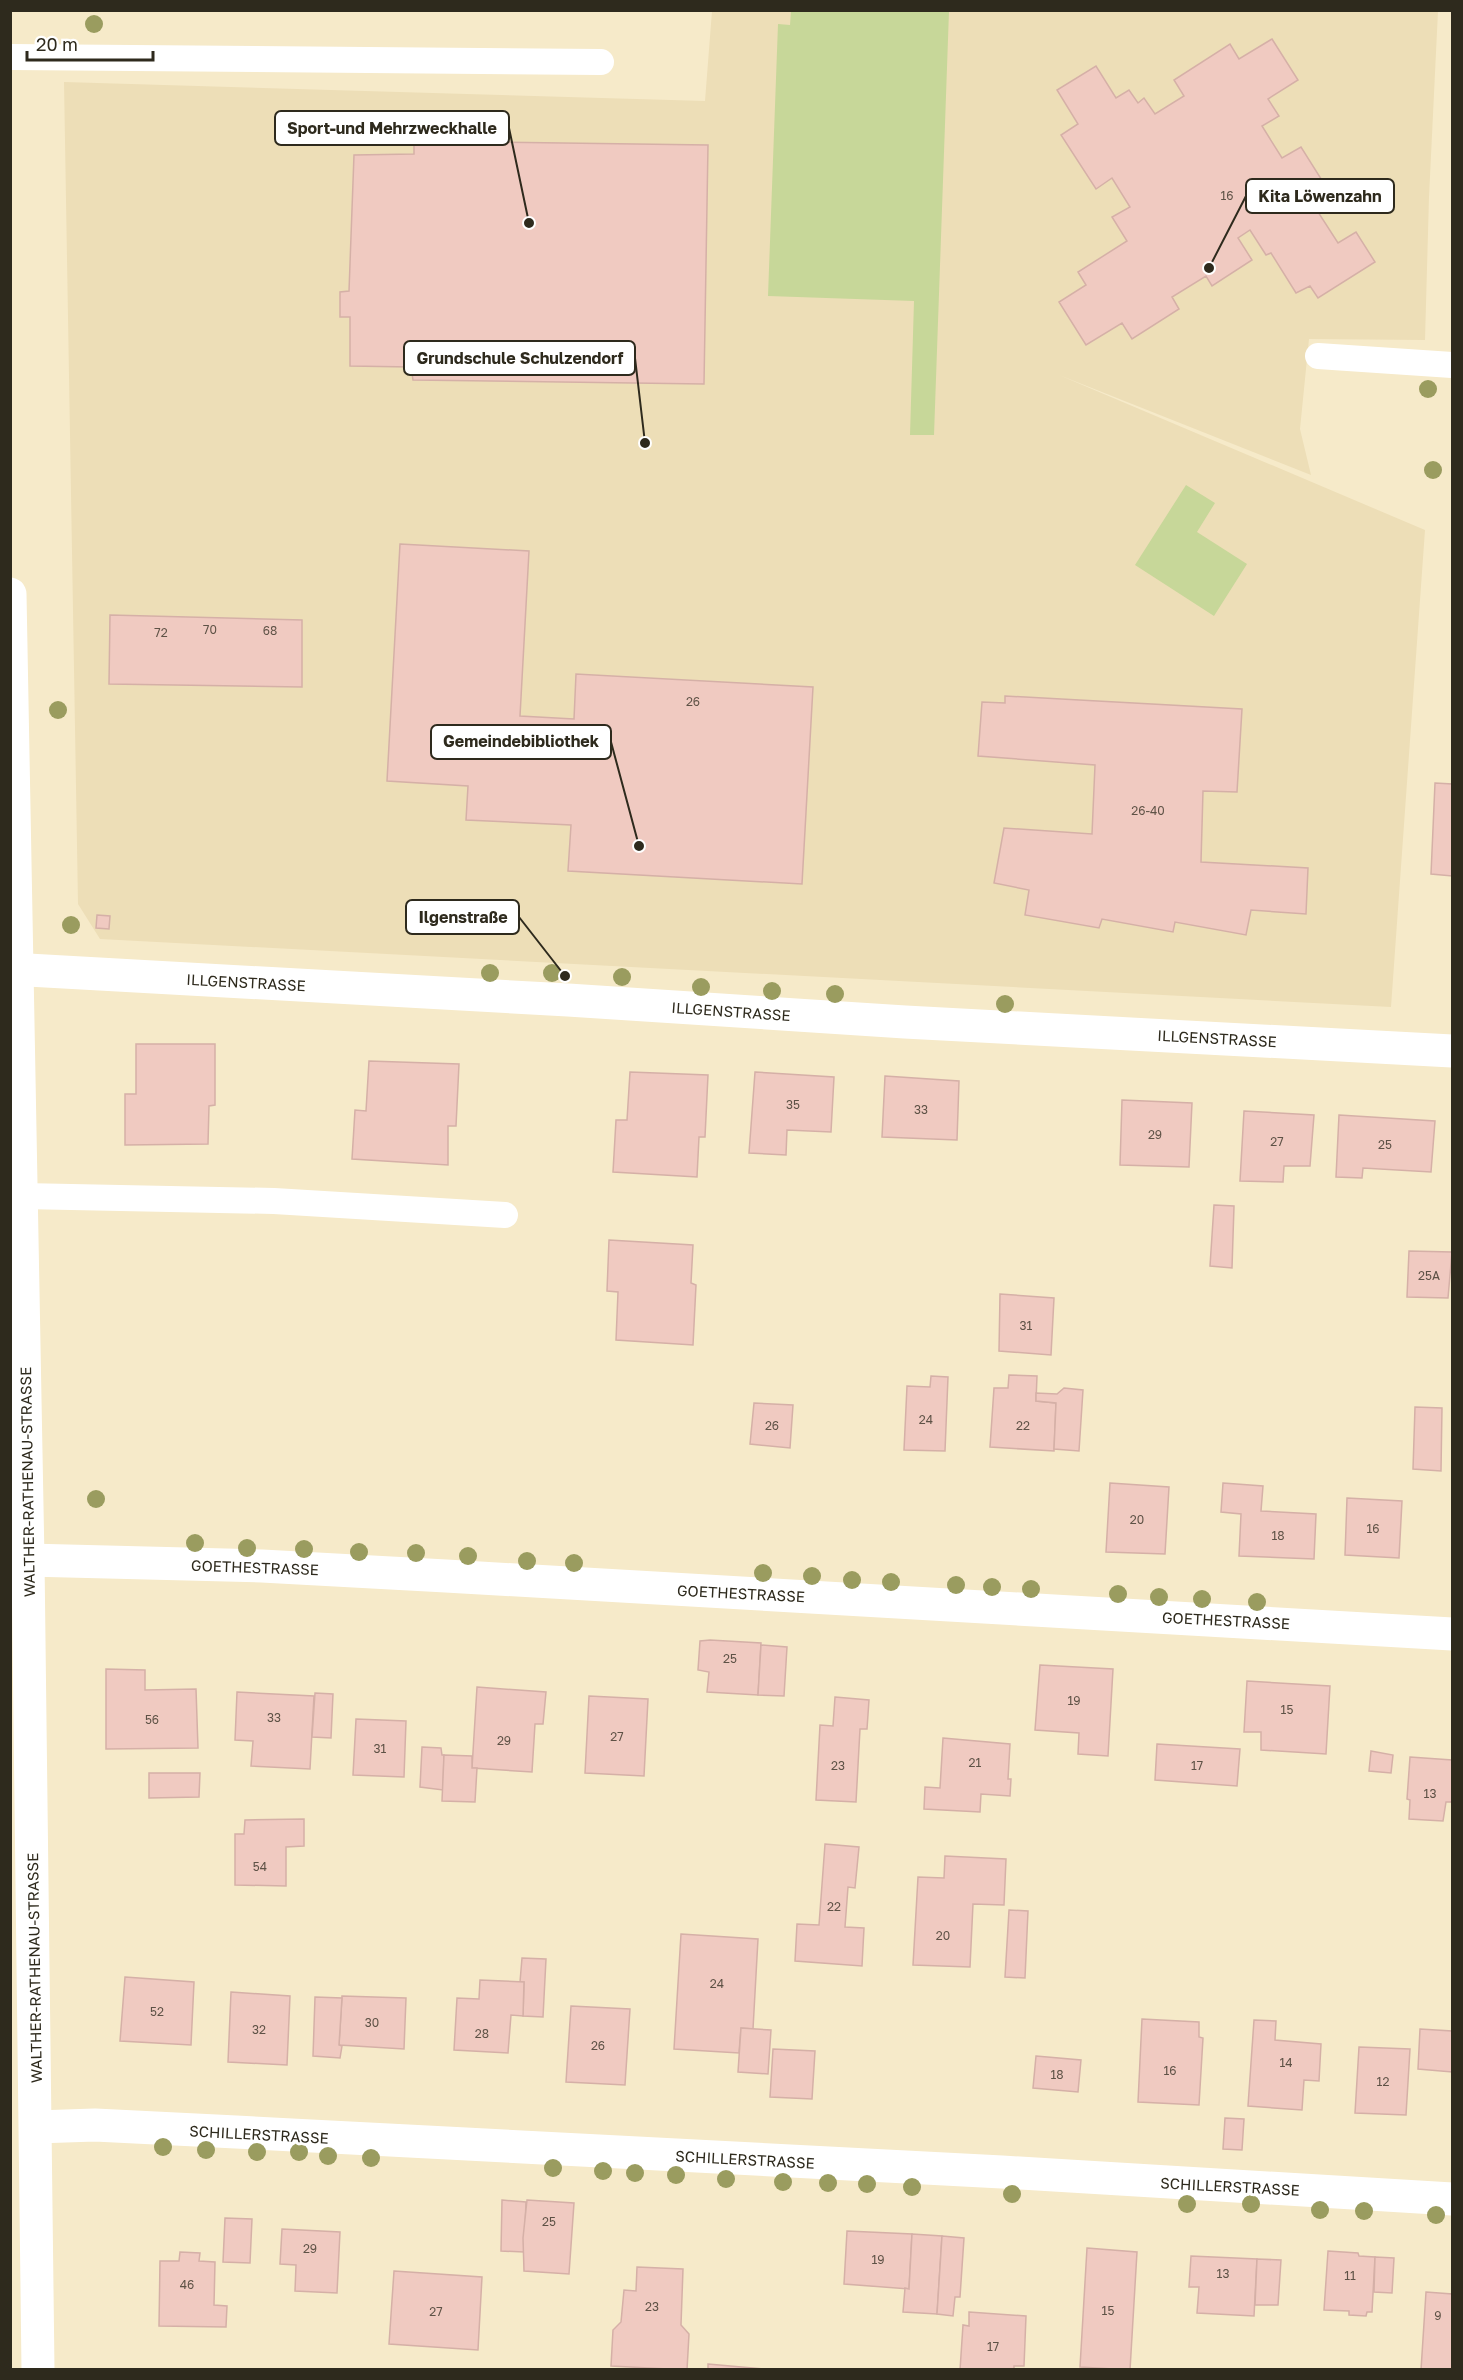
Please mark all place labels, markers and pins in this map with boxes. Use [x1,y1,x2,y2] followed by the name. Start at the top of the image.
[275,111,509,145] callout: Sport-und Mehrzweckhalle
[1246,179,1394,213] callout: Kita Löwenzahn
[404,341,635,375] callout: Grundschule Schulzendorf
[431,725,611,759] callout: Gemeindebibliothek
[406,900,519,934] callout: Ilgenstraße

